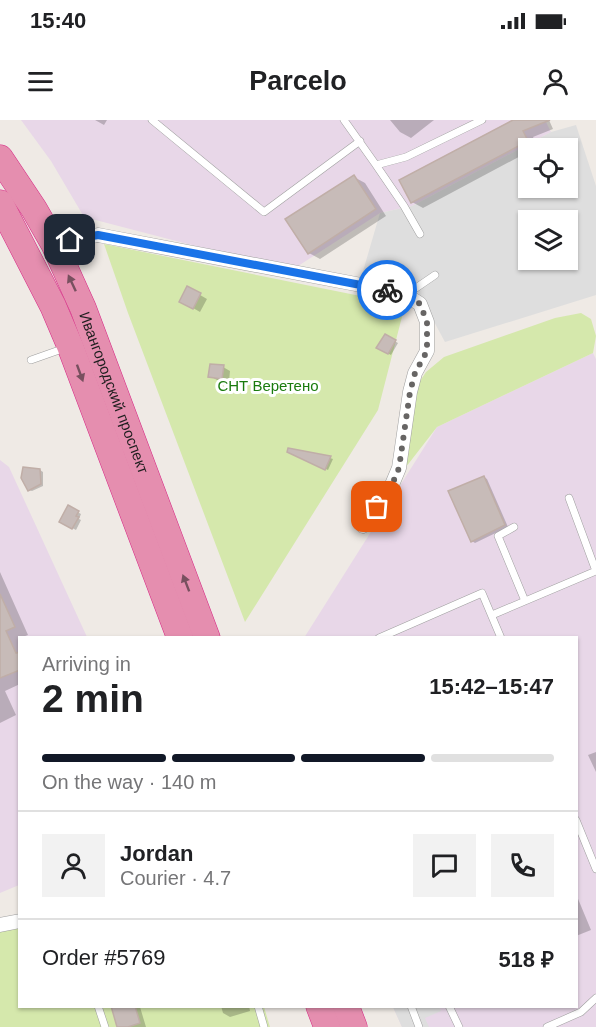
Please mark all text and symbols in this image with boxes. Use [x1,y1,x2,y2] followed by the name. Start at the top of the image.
[30,8,86,33] text: 15:40
[24,65,57,98] icon: menu
[539,65,572,98] icon: person
[249,66,347,96] text: Parcelo
[518,138,578,270] map controls
[518,138,578,198] button: locate
[518,210,578,270] button: layers
[44,214,95,265] pin
[53,223,86,256] icon: home
[357,260,417,320] courier
[371,274,404,307] icon: bike
[67,275,76,292] one-way arrow
[77,309,153,476] street label: Ивангородский проспект
[76,364,86,382] one-way arrow
[217,377,319,394] park label: СНТ Веретено
[351,481,402,532] pin
[360,490,393,523] icon: bag
[181,574,191,592] one-way arrow
[42,653,131,675] text: Arriving in
[429,674,554,699] text: 15:42–15:47
[42,677,144,720] text: 2 min
[42,771,217,793] text: On the way · 140 m
[42,834,105,897] button: person
[413,834,476,897] button: chat
[491,834,554,897] button: phone
[120,841,193,866] text: Jordan
[120,867,231,889] text: Courier · 4.7
[42,945,166,970] text: Order #5769
[498,947,554,972] text: 518 ₽

